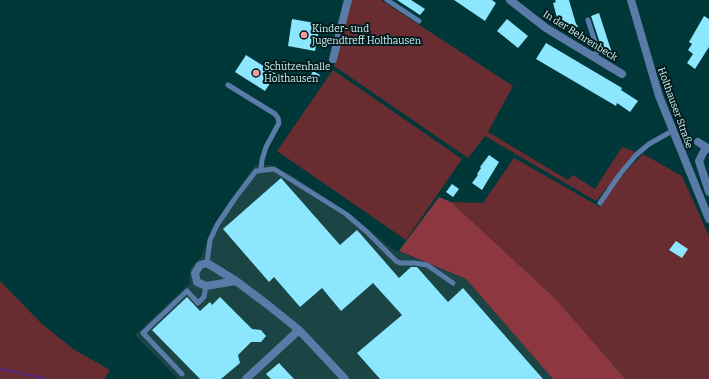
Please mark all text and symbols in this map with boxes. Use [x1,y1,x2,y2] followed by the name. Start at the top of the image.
[541,8,619,64] street label: In der Behrenbeck
[312,23,421,46] place label: Kinder- und Jugendtreff Holthausen
[299,30,309,40] marker: Kinder- und Jugendtreff Holthausen
[264,61,330,84] place label: Schützenhalle Holthausen
[655,66,695,150] street label: Holthauser Straße
[251,68,261,78] marker: Schützenhalle Holthausen

